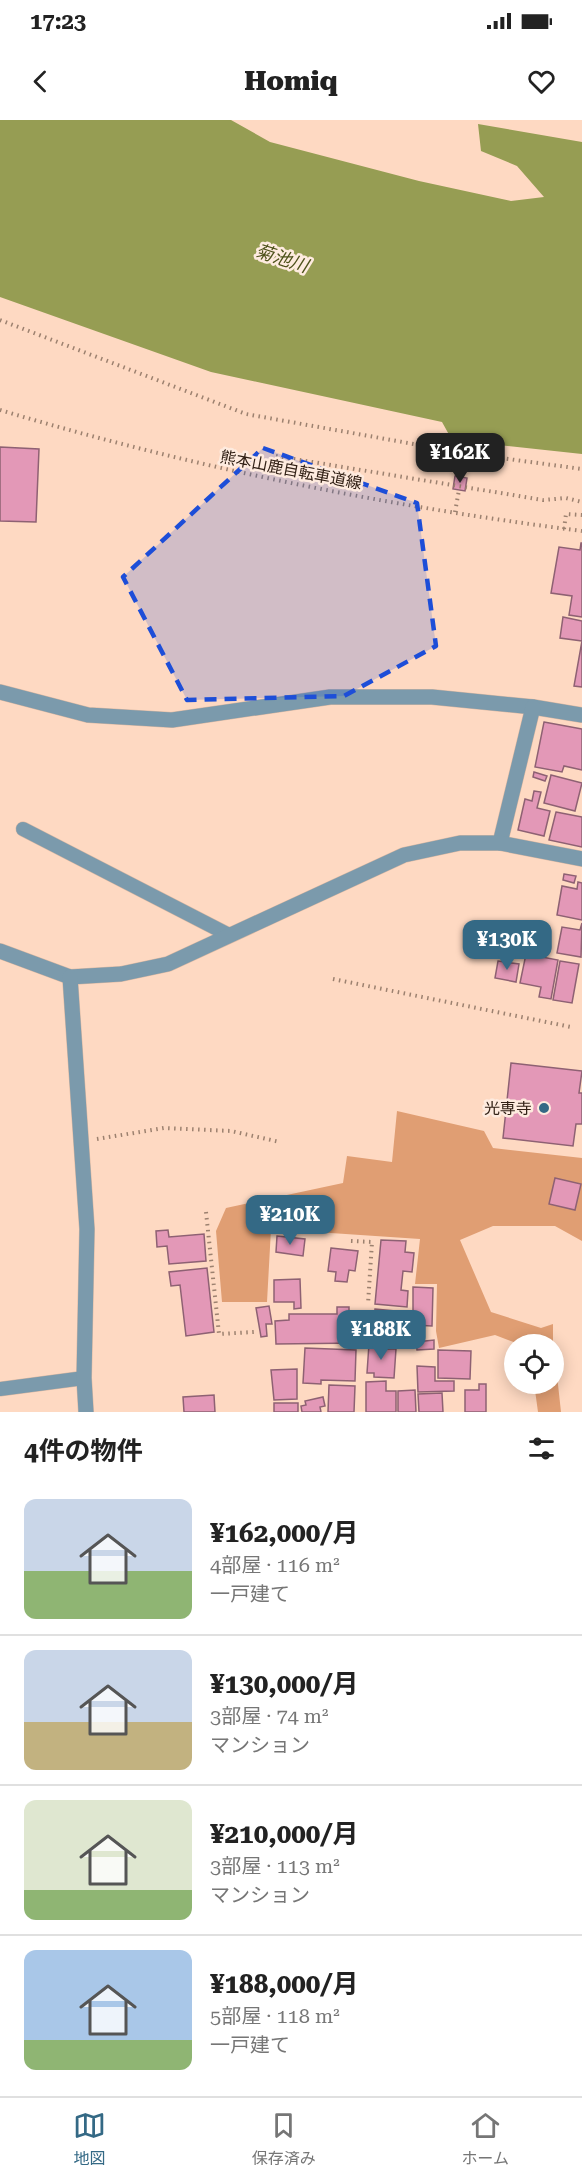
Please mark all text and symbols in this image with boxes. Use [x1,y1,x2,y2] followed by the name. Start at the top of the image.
[30,9,86,34] text: 17:23
[24,65,57,98] icon: back
[244,65,338,97] text: Homiq
[525,65,558,98] icon: heart
[253,240,313,277] water label: 菊池川
[418,433,502,484] pin: ¥162K
[430,440,490,464] text: ¥162K
[219,447,363,493] street label: 熊本山鹿自転車道線
[465,920,549,971] pin: ¥130K
[477,927,537,951] text: ¥130K
[484,1099,532,1118] place label: 光専寺
[537,1101,551,1115] marker: 光専寺
[248,1195,332,1246] pin: ¥210K
[260,1202,320,1226] text: ¥210K
[339,1310,423,1361] pin: ¥188K
[351,1317,411,1341] text: ¥188K
[504,1334,564,1394] map controls
[504,1334,564,1394] button: locate
[525,1432,558,1465] icon: filters
[24,1436,143,1466] text: 4件の物件
[210,1518,358,1548] text: ¥162,000/月
[72,1523,144,1595] icon: home
[210,1553,340,1577] text: 4部屋 · 116 m²
[210,1582,290,1606] text: 一戸建て
[210,1669,358,1699] text: ¥130,000/月
[72,1674,144,1746] icon: home
[210,1704,329,1728] text: 3部屋 · 74 m²
[210,1733,310,1757] text: マンション
[210,1819,358,1849] text: ¥210,000/月
[72,1824,144,1896] icon: home
[210,1854,340,1878] text: 3部屋 · 113 m²
[210,1883,310,1907] text: マンション
[210,1969,358,1999] text: ¥188,000/月
[72,1974,144,2046] icon: home
[210,2004,340,2028] text: 5部屋 · 118 m²
[210,2033,290,2057] text: 一戸建て
[73,2109,106,2169] tab: 地図
[252,2109,316,2169] tab: 保存済み
[462,2109,509,2169] tab: ホーム

